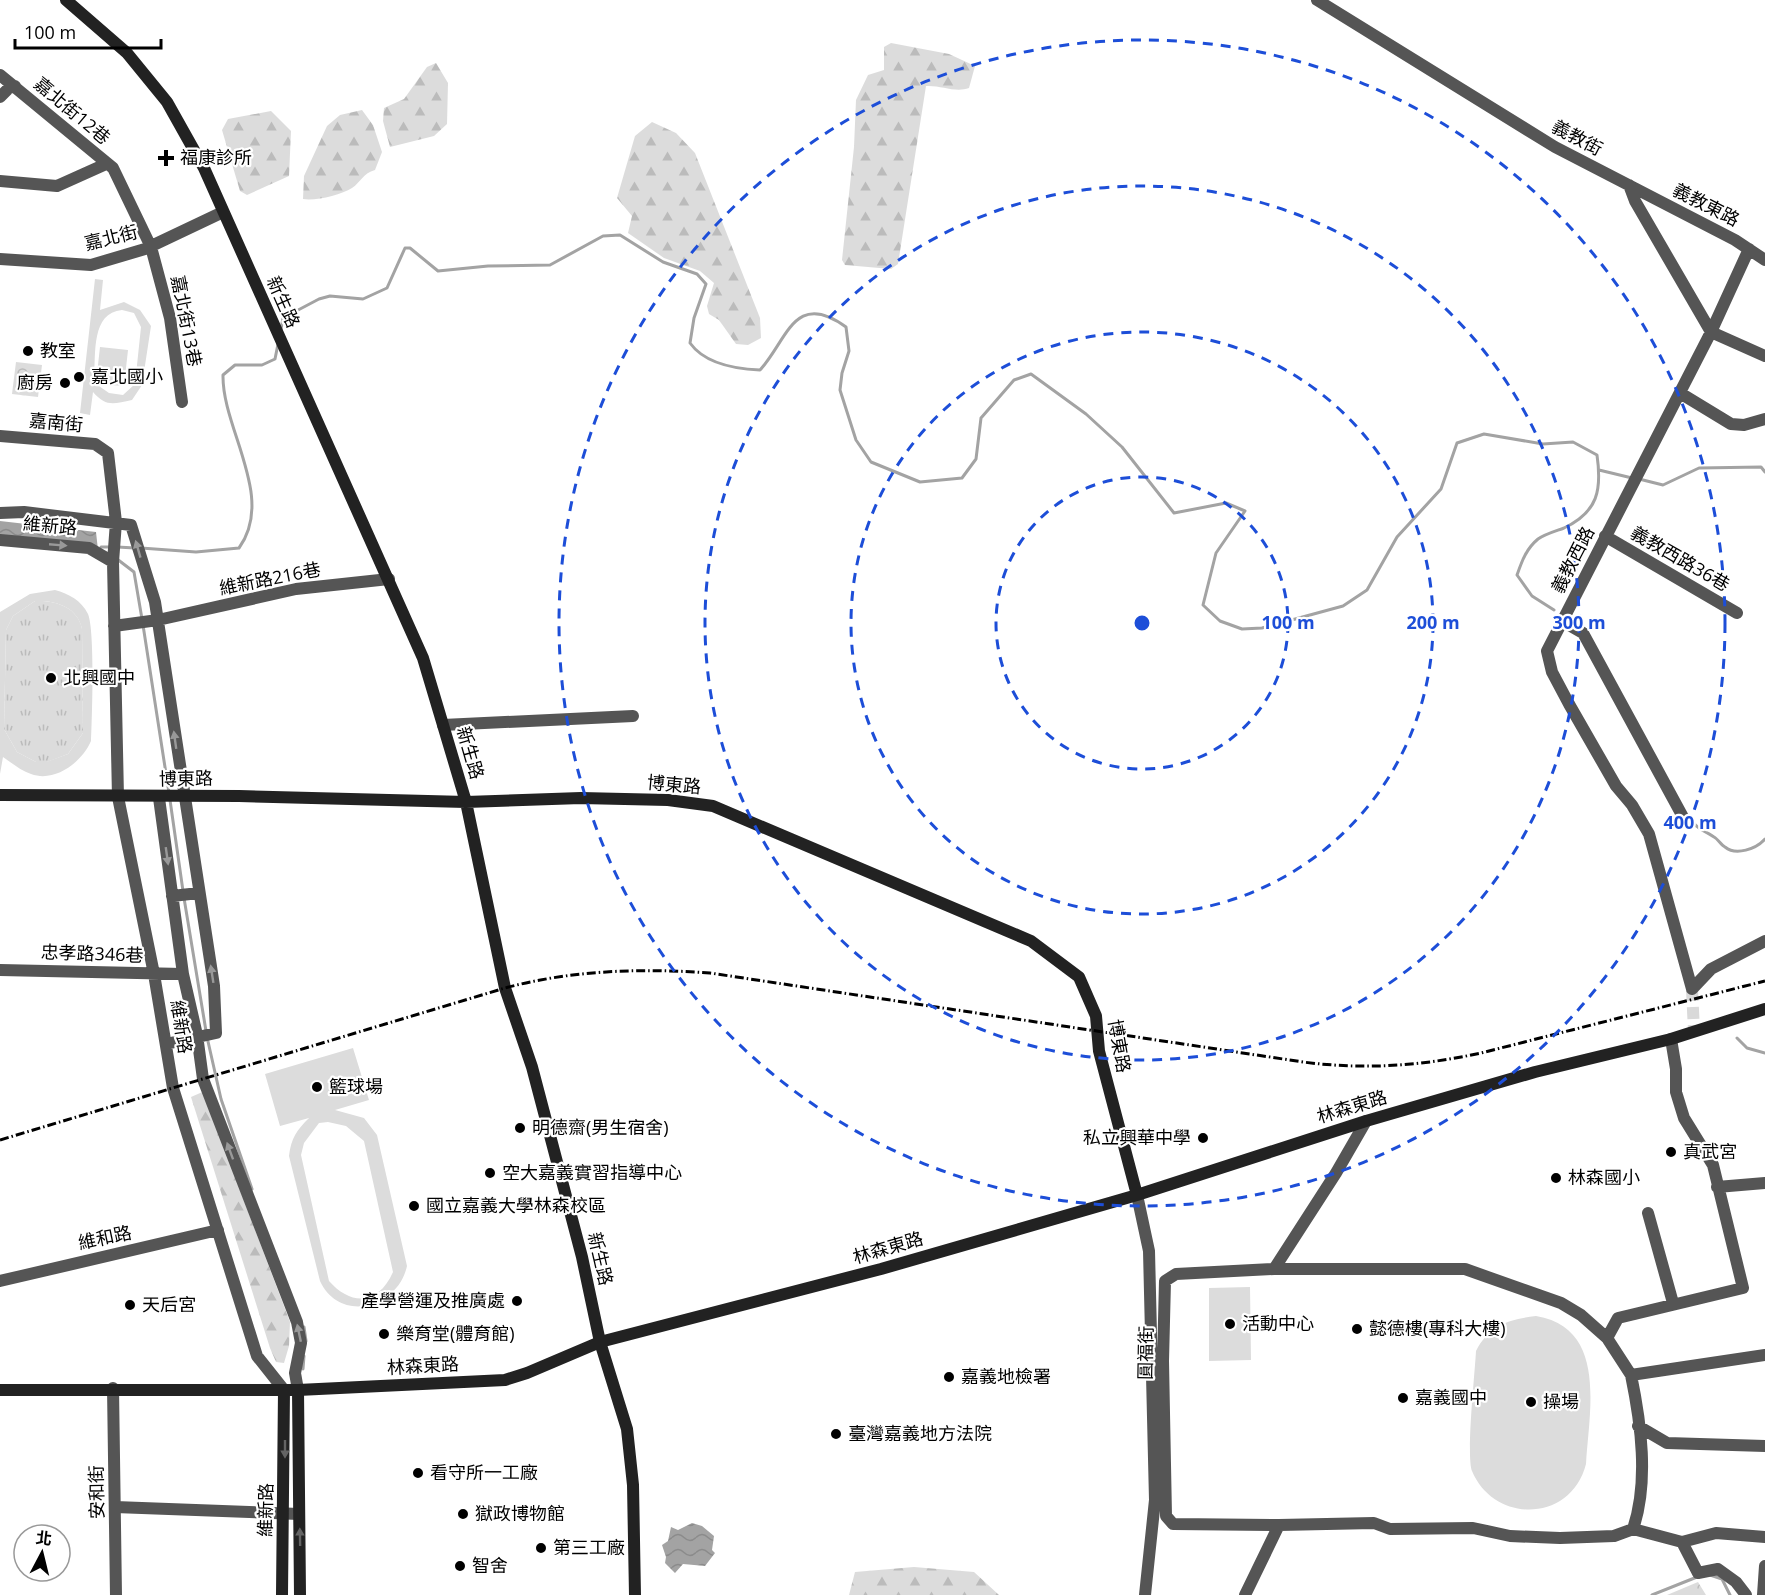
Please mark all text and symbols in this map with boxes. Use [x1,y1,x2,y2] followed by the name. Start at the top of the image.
[15,12,160,50] scale bar
[24,20,76,44] text: 100 m
[29,71,116,149] street label: 嘉北街12巷
[1548,114,1607,160] street label: 義教街
[180,145,252,169] place label: 福康診所
[157,149,175,167] marker: 福康診所
[1669,177,1744,231] street label: 義教東路
[82,219,140,255] street label: 嘉北街
[262,272,306,331] street label: 新生路
[166,273,208,369] street label: 嘉北街13巷
[40,338,76,362] place label: 教室
[21,344,35,358] marker: 教室
[91,364,163,388] place label: 嘉北國小
[17,370,53,394] place label: 廚房
[72,370,86,384] marker: 嘉北國小
[58,376,72,390] marker: 廚房
[28,408,84,436] street label: 嘉南街
[22,511,78,539] street label: 維新路
[1627,520,1734,596] street label: 義教西路36巷
[1545,522,1599,597] street label: 義教西路
[49,540,68,550] one-way arrow
[133,540,142,558] one-way arrow
[217,556,323,600] street label: 維新路216巷
[1261,610,1315,634] text: 100 m
[1406,610,1460,634] text: 200 m
[1552,610,1606,634] text: 300 m
[1132,613,1152,633] centre of rings
[63,665,135,689] place label: 北興國中
[44,671,58,685] marker: 北興國中
[452,723,490,782] street label: 新生路
[170,730,179,749] one-way arrow
[159,766,213,790] street label: 博東路
[646,770,702,798] street label: 博東路
[1663,810,1717,834] text: 400 m
[162,846,171,865] one-way arrow
[40,939,144,967] street label: 忠孝路346巷
[207,965,216,984] one-way arrow
[166,998,198,1055] street label: 維新路
[1103,1017,1136,1074] street label: 博東路
[329,1074,383,1098] place label: 籃球場
[310,1080,324,1094] marker: 籃球場
[1314,1084,1390,1128] street label: 林森東路
[532,1115,669,1139] place label: 明德齋(男生宿舍)
[513,1121,527,1135] marker: 明德齋(男生宿舍)
[1083,1125,1191,1149] place label: 私立興華中學
[1196,1131,1210,1145] marker: 私立興華中學
[1683,1139,1737,1163] place label: 真武宮
[225,1142,234,1160] one-way arrow
[1664,1145,1678,1159] marker: 真武宮
[502,1160,682,1184] place label: 空大嘉義實習指導中心
[1568,1165,1640,1189] place label: 林森國小
[483,1166,497,1180] marker: 空大嘉義實習指導中心
[1549,1171,1563,1185] marker: 林森國小
[426,1193,606,1217] place label: 國立嘉義大學林森校區
[407,1199,421,1213] marker: 國立嘉義大學林森校區
[76,1220,134,1254] street label: 維和路
[850,1226,926,1268] street label: 林森東路
[583,1230,619,1288] street label: 新生路
[361,1288,505,1312] place label: 產學營運及推廣處
[142,1292,196,1316] place label: 天后宮
[510,1294,524,1308] marker: 產學營運及推廣處
[123,1298,137,1312] marker: 天后宮
[1242,1311,1314,1335] place label: 活動中心
[1369,1316,1506,1340] place label: 懿德樓(專科大樓)
[1223,1317,1237,1331] marker: 活動中心
[396,1321,515,1345] place label: 樂育堂(體育館)
[1350,1322,1364,1336] marker: 懿德樓(專科大樓)
[294,1323,303,1342] one-way arrow
[1133,1326,1157,1380] street label: 圓福街
[377,1327,391,1341] marker: 樂育堂(體育館)
[386,1351,460,1379] street label: 林森東路
[961,1364,1051,1388] place label: 嘉義地檢署
[942,1370,956,1384] marker: 嘉義地檢署
[1415,1385,1487,1409] place label: 嘉義國中
[1543,1389,1579,1413] place label: 操場
[1396,1391,1410,1405] marker: 嘉義國中
[1524,1395,1538,1409] marker: 操場
[848,1421,992,1445] place label: 臺灣嘉義地方法院
[829,1427,843,1441] marker: 臺灣嘉義地方法院
[280,1439,290,1458] one-way arrow
[430,1460,538,1484] place label: 看守所一工廠
[84,1465,108,1519] street label: 安和街
[411,1466,425,1480] marker: 看守所一工廠
[253,1483,277,1537] street label: 維新路
[475,1501,565,1525] place label: 獄政博物館
[456,1507,470,1521] marker: 獄政博物館
[12,1523,72,1583] north arrow
[35,1526,53,1550] text: 北
[295,1527,304,1546] one-way arrow
[553,1535,625,1559] place label: 第三工廠
[534,1541,548,1555] marker: 第三工廠
[472,1553,508,1577] place label: 智舍
[453,1559,467,1573] marker: 智舍

